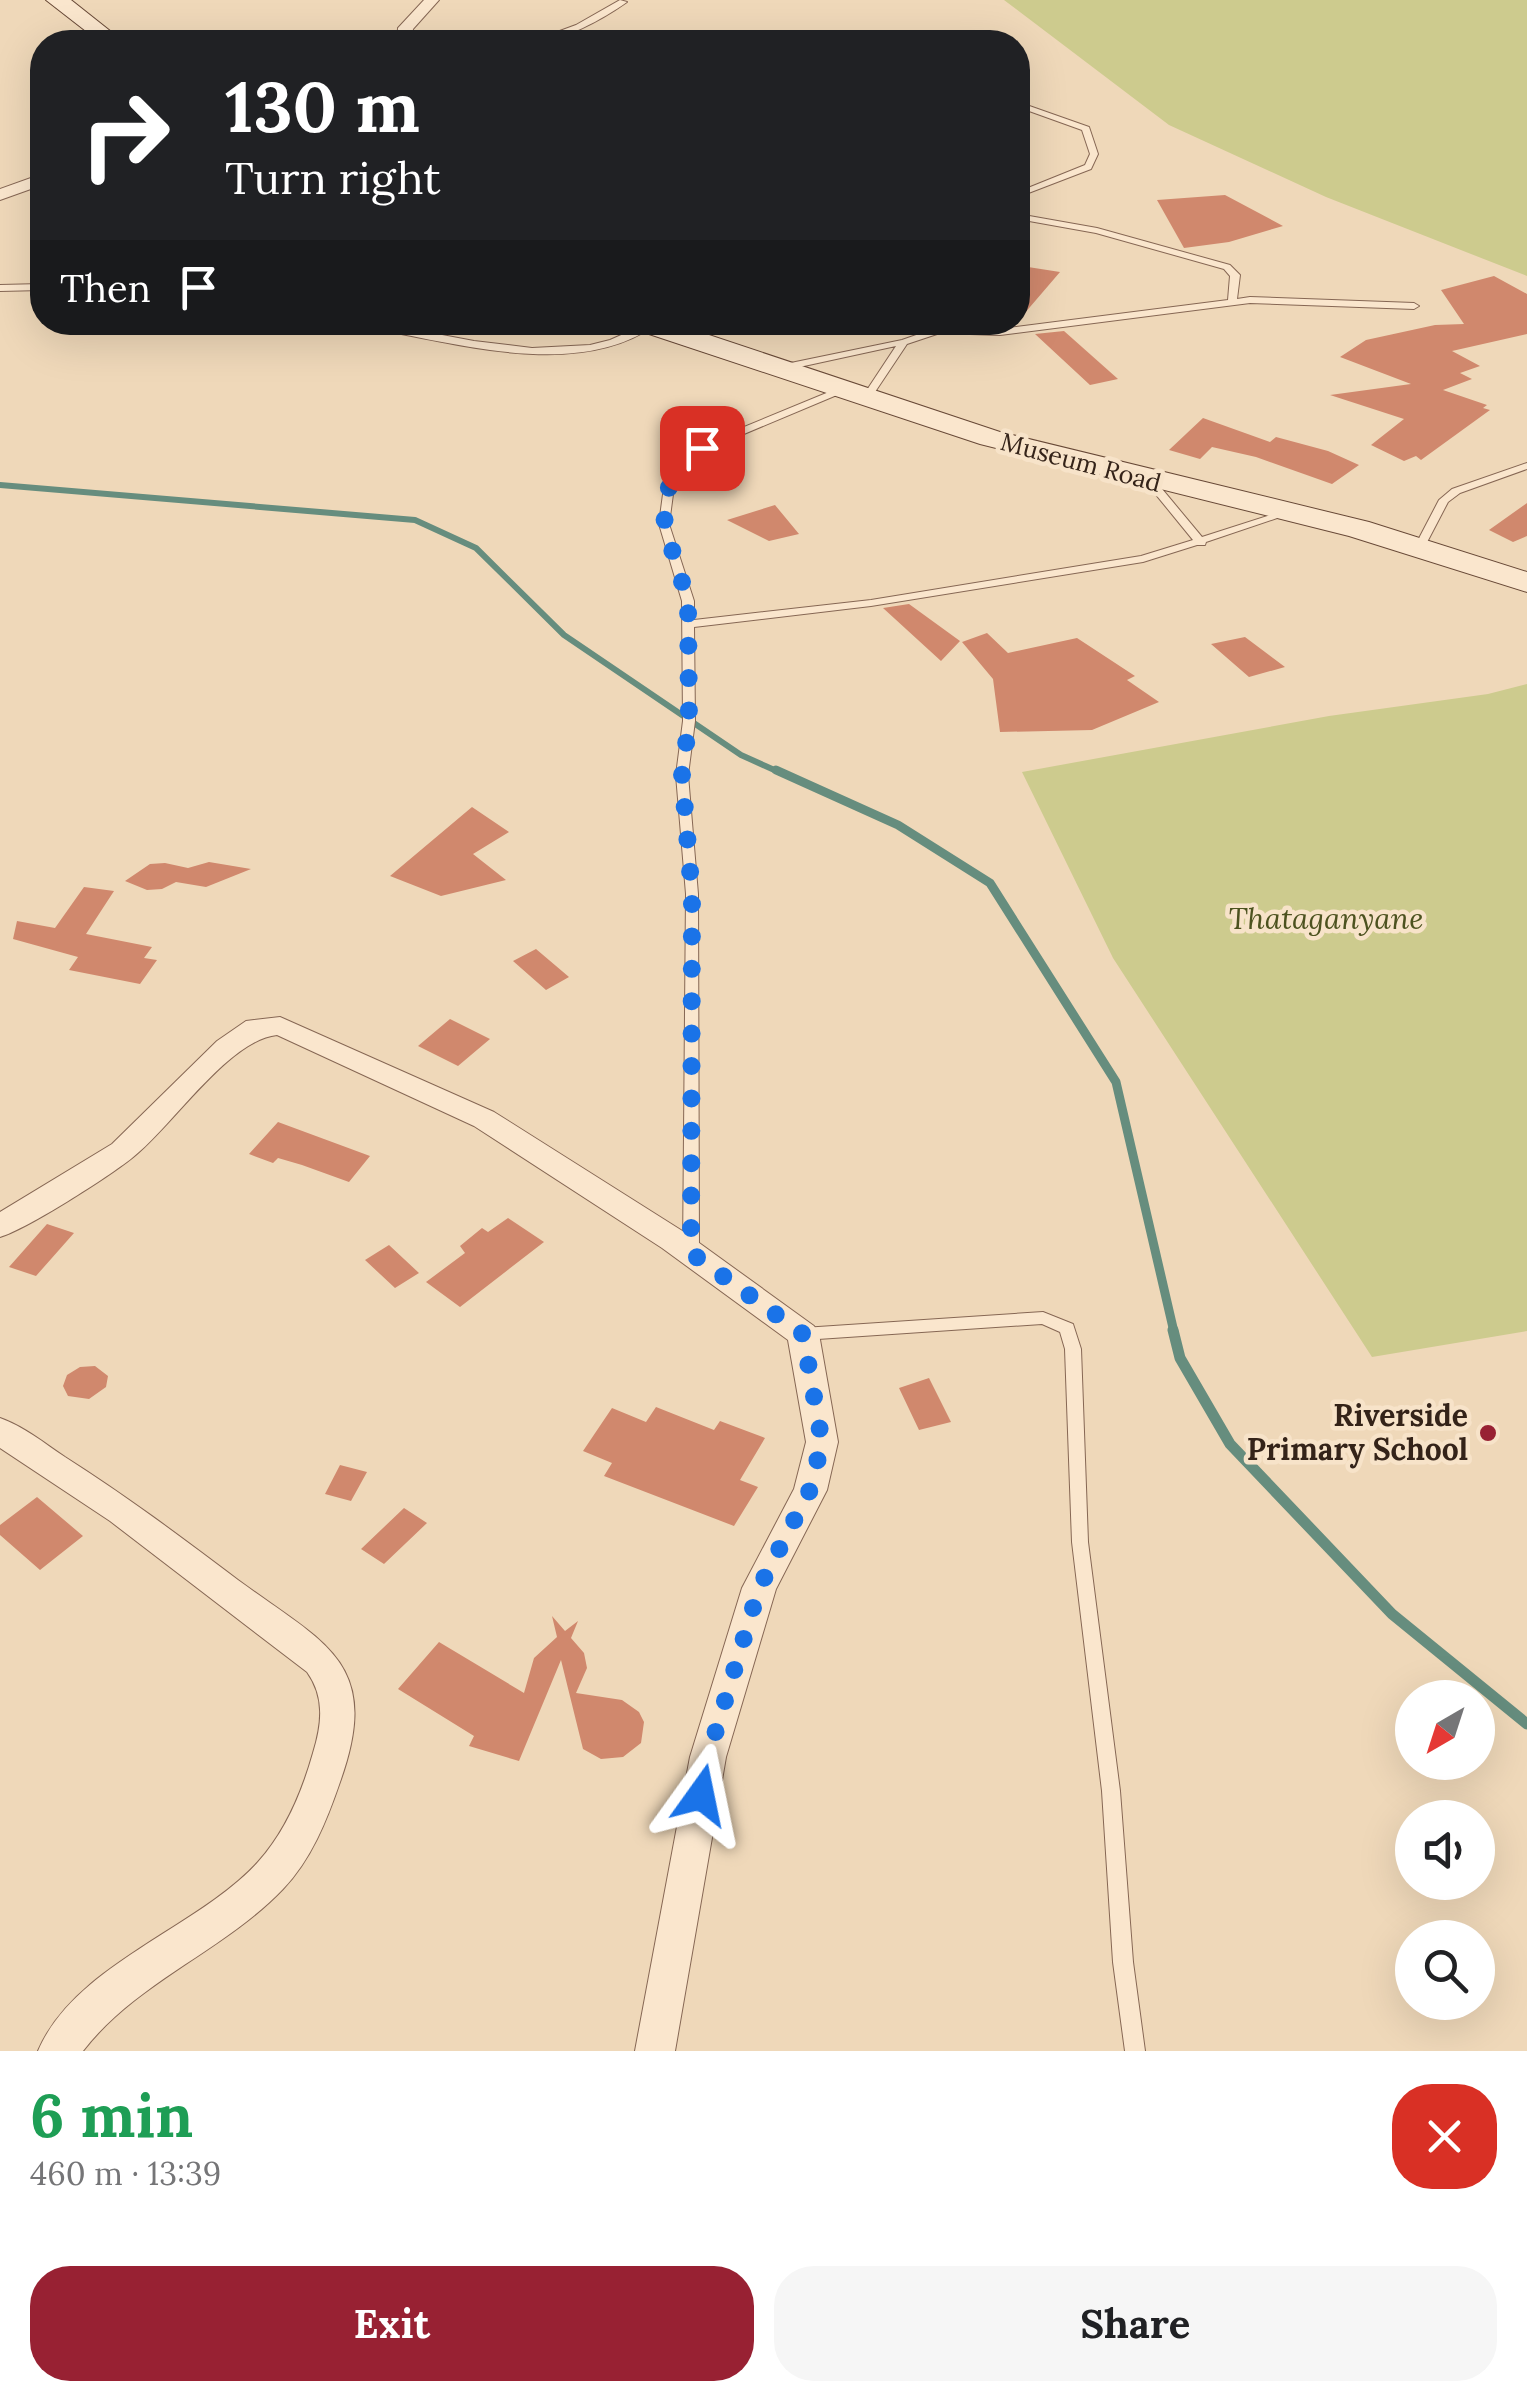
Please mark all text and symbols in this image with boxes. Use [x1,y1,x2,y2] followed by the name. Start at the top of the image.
[225,62,420,151] text: 130 m
[60,70,190,200] icon: right
[225,149,441,206] text: Turn right
[171,260,226,315] icon: arrive
[60,264,151,312] text: Then
[660,406,745,491] pin
[675,421,730,476] icon: arrive
[997,425,1165,499] street label: Museum Road
[1228,899,1424,937] park label: Thataganyane
[1247,1396,1468,1469] place label: Riverside Primary School
[1477,1422,1499,1444] marker: Riverside Primary School
[1395,1680,1495,1780] north arrow
[1395,1680,1495,2020] map controls
[649,1743,753,1847] position arrow
[1395,1800,1495,1900] button: sound
[1395,1920,1495,2020] button: search
[30,2077,193,2153] text: 6 min
[1392,2084,1497,2189] button: close
[30,2153,221,2194] text: 460 m · 13:39
[30,2266,754,2381] button: Exit
[774,2266,1497,2381] button: Share

